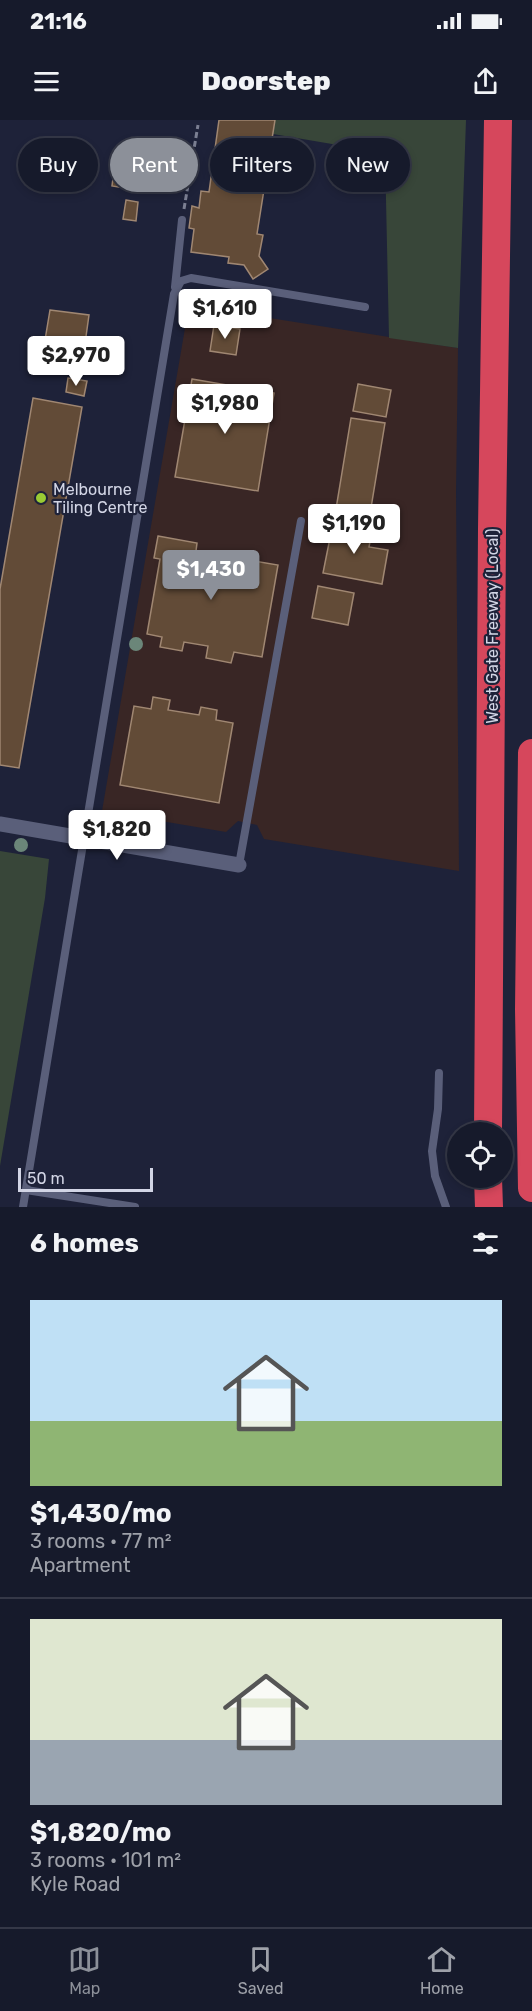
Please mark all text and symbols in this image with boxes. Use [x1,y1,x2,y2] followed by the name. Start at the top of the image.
[30,8,87,35] text: 21:16
[30,65,63,98] icon: menu
[201,65,331,97] text: Doorstep
[469,65,502,98] icon: share
[18,138,98,192] chip: Buy
[110,138,198,192] chip: Rent
[210,138,314,192] chip: Filters
[326,138,410,192] chip: New
[176,289,274,340] pin: $1,610
[193,296,257,320] text: $1,610
[27,336,125,387] pin: $2,970
[42,343,111,367] text: $2,970
[176,384,274,435] pin: $1,980
[191,391,259,415] text: $1,980
[53,480,147,517] place label: Melbourne Tiling Centre
[34,491,48,505] marker: Melbourne Tiling Centre
[305,504,403,555] pin: $1,190
[322,511,386,535] text: $1,190
[483,528,502,724] street label: West Gate Freeway (Local)
[162,550,260,601] pin: $1,430
[176,557,246,581] text: $1,430
[68,810,166,861] pin: $1,820
[83,817,151,841] text: $1,820
[447,1122,513,1188] map controls
[447,1122,513,1188] button: locate
[18,1165,153,1192] scale bar
[27,1169,65,1188] text: 50 m
[469,1227,502,1260] icon: filters
[30,1228,139,1259] text: 6 homes
[212,1339,320,1447] icon: home
[30,1498,172,1529] text: $1,430/mo
[30,1529,172,1553] text: 3 rooms · 77 m²
[30,1553,131,1577] text: Apartment
[212,1658,320,1766] icon: home
[30,1817,171,1848] text: $1,820/mo
[30,1848,181,1872] text: 3 rooms · 101 m²
[30,1872,120,1896] text: Kyle Road
[68,1943,101,1998] tab: Map
[238,1943,283,1998] tab: Saved
[420,1943,464,1998] tab: Home

